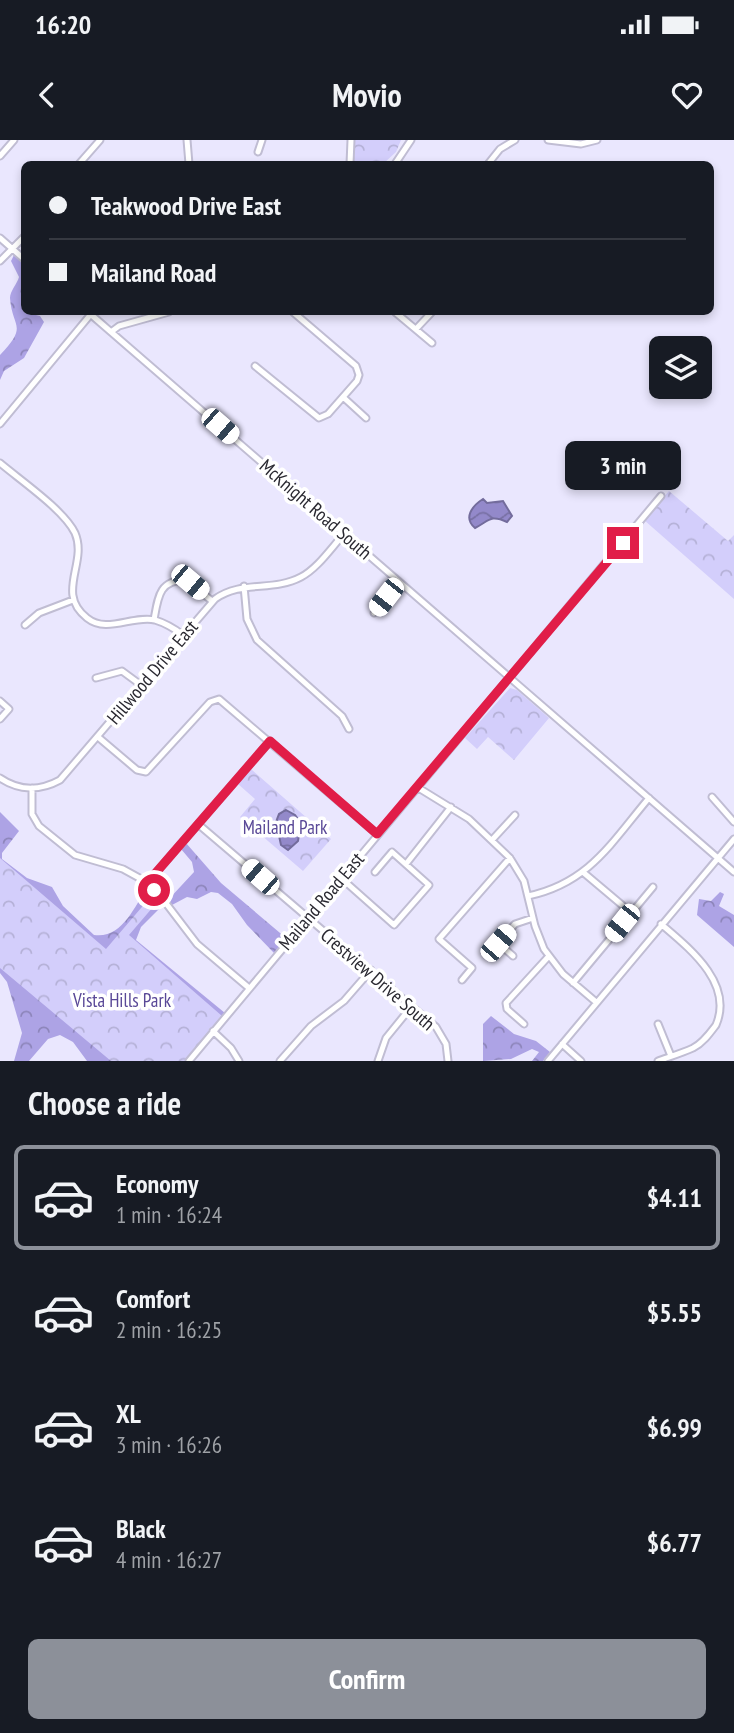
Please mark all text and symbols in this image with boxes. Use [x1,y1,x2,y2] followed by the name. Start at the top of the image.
[35,8,91,41] text: 16:20
[332,74,402,116] text: Movio
[28,76,66,114] icon: back
[668,76,706,114] icon: heart
[91,189,281,222] text: Teakwood Drive East
[91,256,216,289] text: Mailand Road
[649,336,712,399] map controls
[649,336,712,399] button: layers
[198,404,243,448] car
[565,442,681,490] callout: 3 min
[600,451,646,480] text: 3 min
[255,454,377,564] street label: McKnight Road South
[607,527,639,559] route end
[168,560,213,604] car
[365,574,408,620] car
[101,614,203,729] street label: Hillwood Drive East
[243,815,328,839] park label: Mailand Park
[273,847,369,955] street label: Mailand Road East
[238,855,283,899] car
[138,874,170,906] route start
[601,900,644,946] car
[477,920,520,966] car
[316,923,440,1035] street label: Crestview Drive South
[72,988,172,1012] park label: Vista Hills Park
[28,1082,181,1124] text: Choose a ride
[32,1166,95,1229] icon: car
[116,1167,198,1200] text: Economy
[647,1181,702,1214] text: $4.11
[116,1200,222,1229] text: 1 min · 16:24
[32,1281,95,1344] icon: car
[116,1282,190,1315] text: Comfort
[647,1296,702,1329] text: $5.55
[116,1315,222,1344] text: 2 min · 16:25
[32,1396,95,1459] icon: car
[116,1397,141,1430] text: XL
[647,1411,702,1444] text: $6.99
[116,1430,222,1459] text: 3 min · 16:26
[32,1511,95,1574] icon: car
[116,1512,166,1545] text: Black
[647,1526,702,1559] text: $6.77
[116,1545,222,1574] text: 4 min · 16:27
[28,1639,706,1719] button: Confirm

